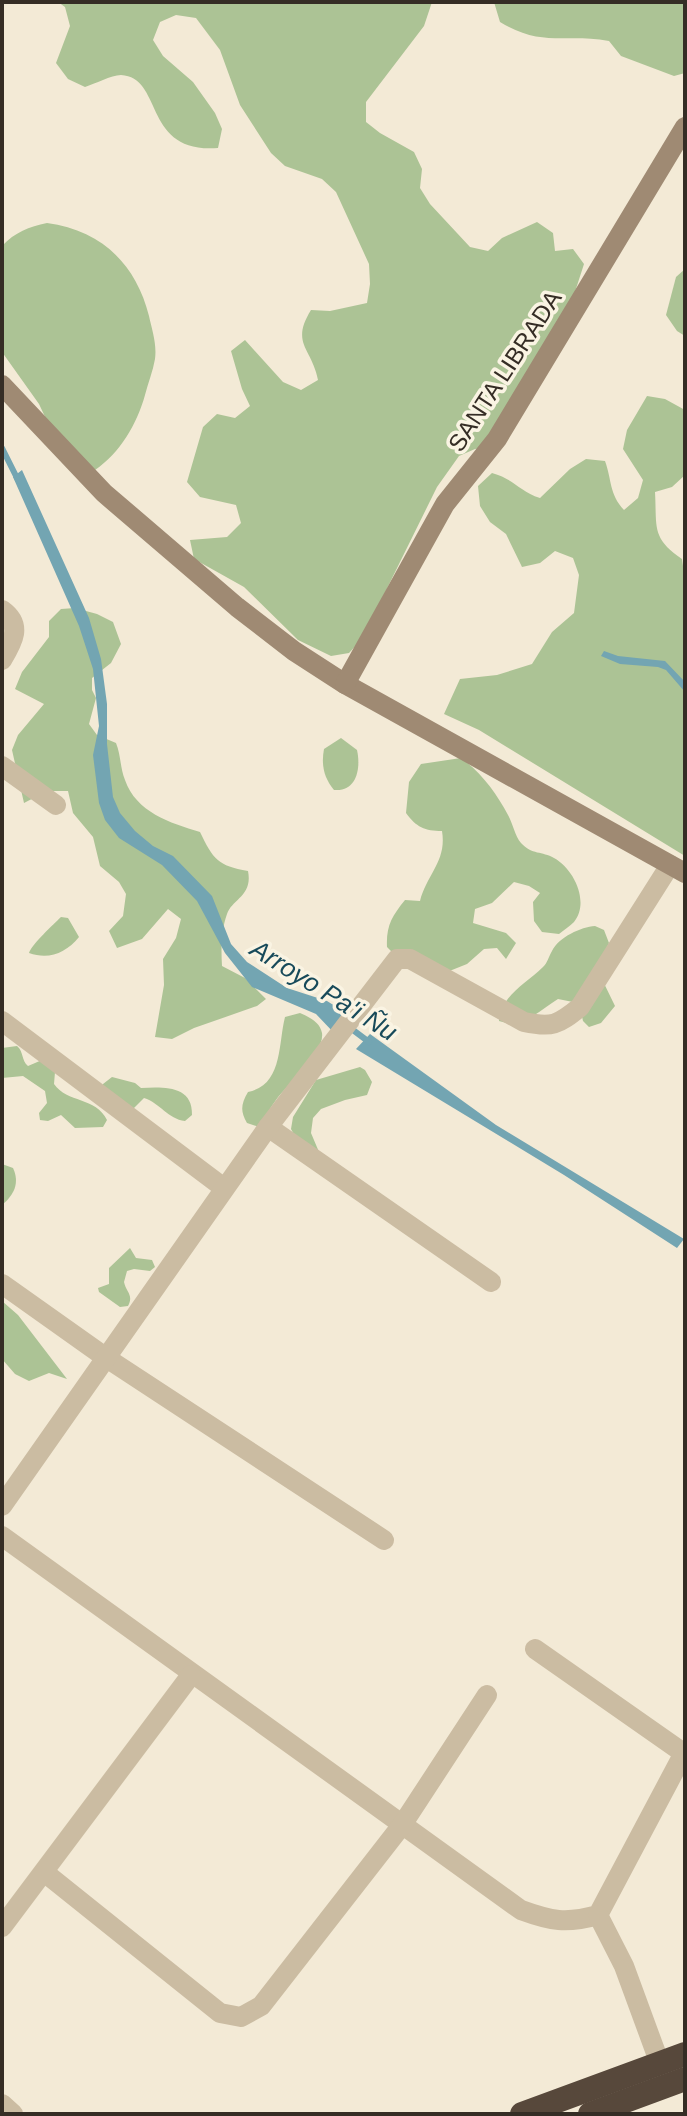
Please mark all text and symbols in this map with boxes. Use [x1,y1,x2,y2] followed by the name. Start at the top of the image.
[443,285,567,456] street label: SANTA LIBRADA
[244,932,403,1047] water label: Arroyo Pa'i Ñu

